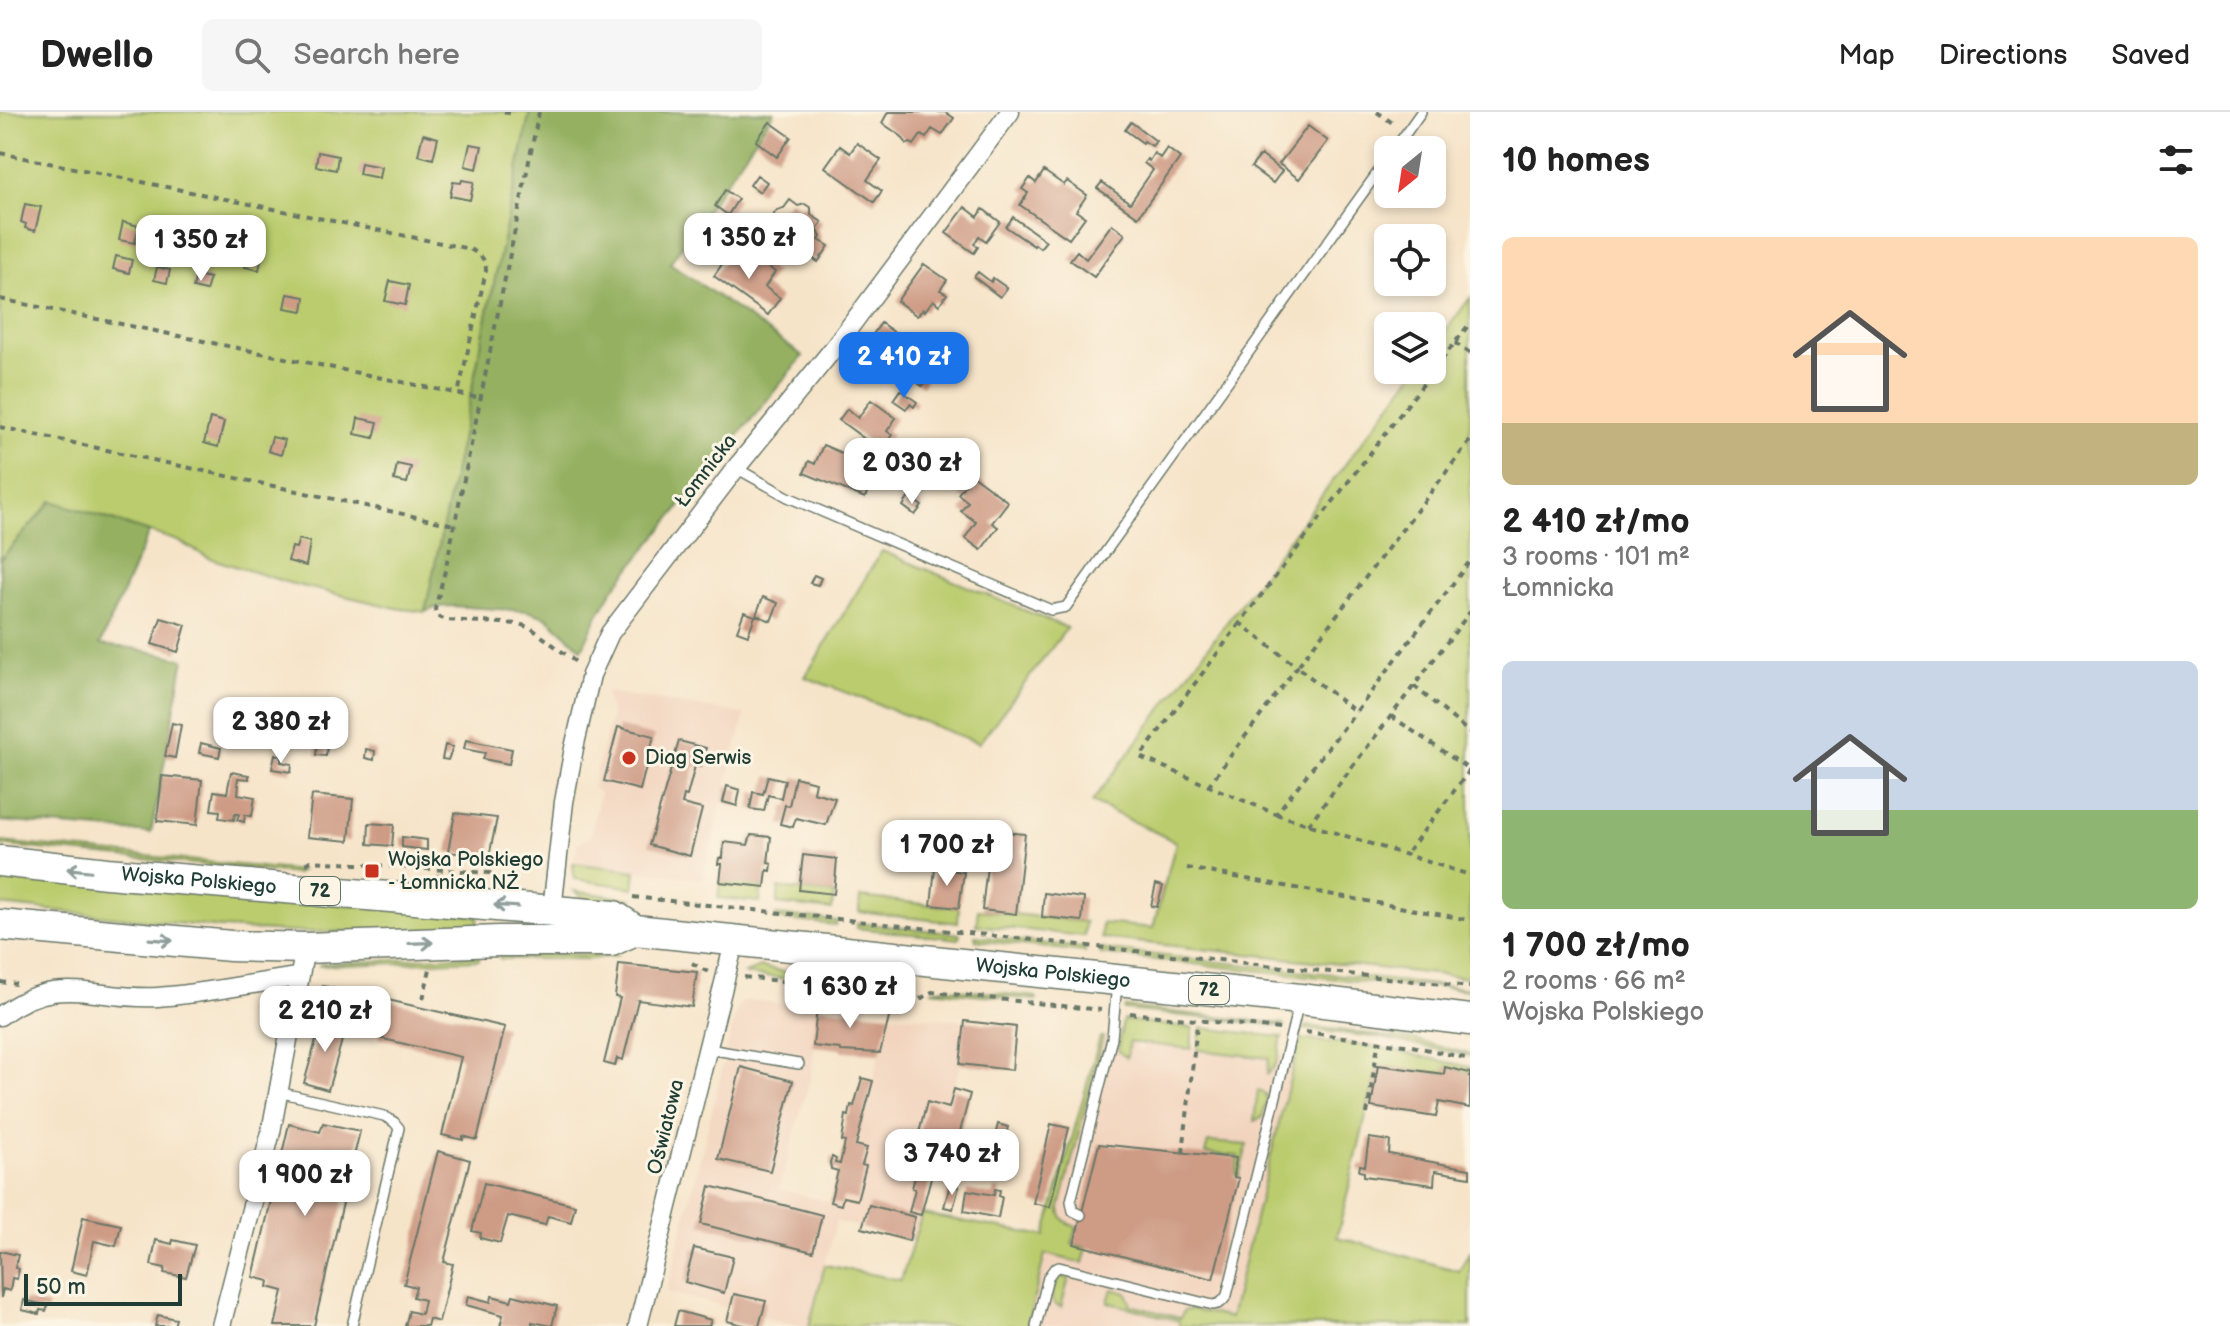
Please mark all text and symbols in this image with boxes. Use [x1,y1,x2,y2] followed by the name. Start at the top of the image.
[202,19,762,91] search box
[40,33,154,78] text: Dwello
[230,33,274,77] icon: search
[294,37,460,73] text: Search here
[1838,39,1895,72] text: Map
[1939,39,2067,72] text: Directions
[2111,39,2190,72] text: Saved
[1374,136,1446,208] north arrow
[1374,136,1446,384] map controls
[2154,138,2198,182] icon: filters
[1502,140,1650,181] text: 10 homes
[666,213,832,281] pin: 1 350 zł
[118,215,284,283] pin: 1 350 zł
[702,223,796,254] text: 1 350 zł
[1374,224,1446,296] button: locate
[154,225,248,256] text: 1 350 zł
[1778,289,1922,433] icon: home
[1374,312,1446,384] button: layers
[821,332,987,400] pin: 2 410 zł
[857,342,951,373] text: 2 410 zł
[670,430,742,512] street label: Łomnicka
[829,438,995,506] pin: 2 030 zł
[862,448,962,479] text: 2 030 zł
[1502,501,1690,542] text: 2 410 zł/mo
[1502,542,1690,573] text: 3 rooms · 101 m²
[1502,573,1614,604] text: Łomnicka
[198,697,364,765] pin: 2 380 zł
[231,707,331,738] text: 2 380 zł
[1778,713,1922,857] icon: home
[645,746,751,770] place label: Diag Serwis
[620,749,638,767] marker: Diag Serwis
[864,820,1030,888] pin: 1 700 zł
[900,830,994,861] text: 1 700 zł
[388,848,544,895] place label: Wojska Polskiego - Łomnicka NŻ
[66,862,93,877] one-way arrow
[120,862,278,899] street label: Wojska Polskiego
[363,862,381,880] marker: Wojska Polskiego - Łomnicka NŻ
[300,877,340,905] road number: 72
[493,898,520,913] one-way arrow
[1502,925,1690,966] text: 1 700 zł/mo
[147,933,174,948] one-way arrow
[407,936,434,951] one-way arrow
[974,953,1132,993] street label: Wojska Polskiego
[767,962,933,1030] pin: 1 630 zł
[1502,966,1686,997] text: 2 rooms · 66 m²
[803,972,897,1003] text: 1 630 zł
[1189,976,1229,1004] road number: 72
[242,986,408,1054] pin: 2 210 zł
[278,996,372,1027] text: 2 210 zł
[1502,997,1704,1028] text: Wojska Polskiego
[643,1077,689,1177] street label: Oświatowa
[869,1129,1035,1197] pin: 3 740 zł
[903,1139,1001,1170] text: 3 740 zł
[222,1150,388,1218] pin: 1 900 zł
[257,1160,353,1191] text: 1 900 zł
[24,1270,182,1306] scale bar
[36,1274,86,1301] text: 50 m

